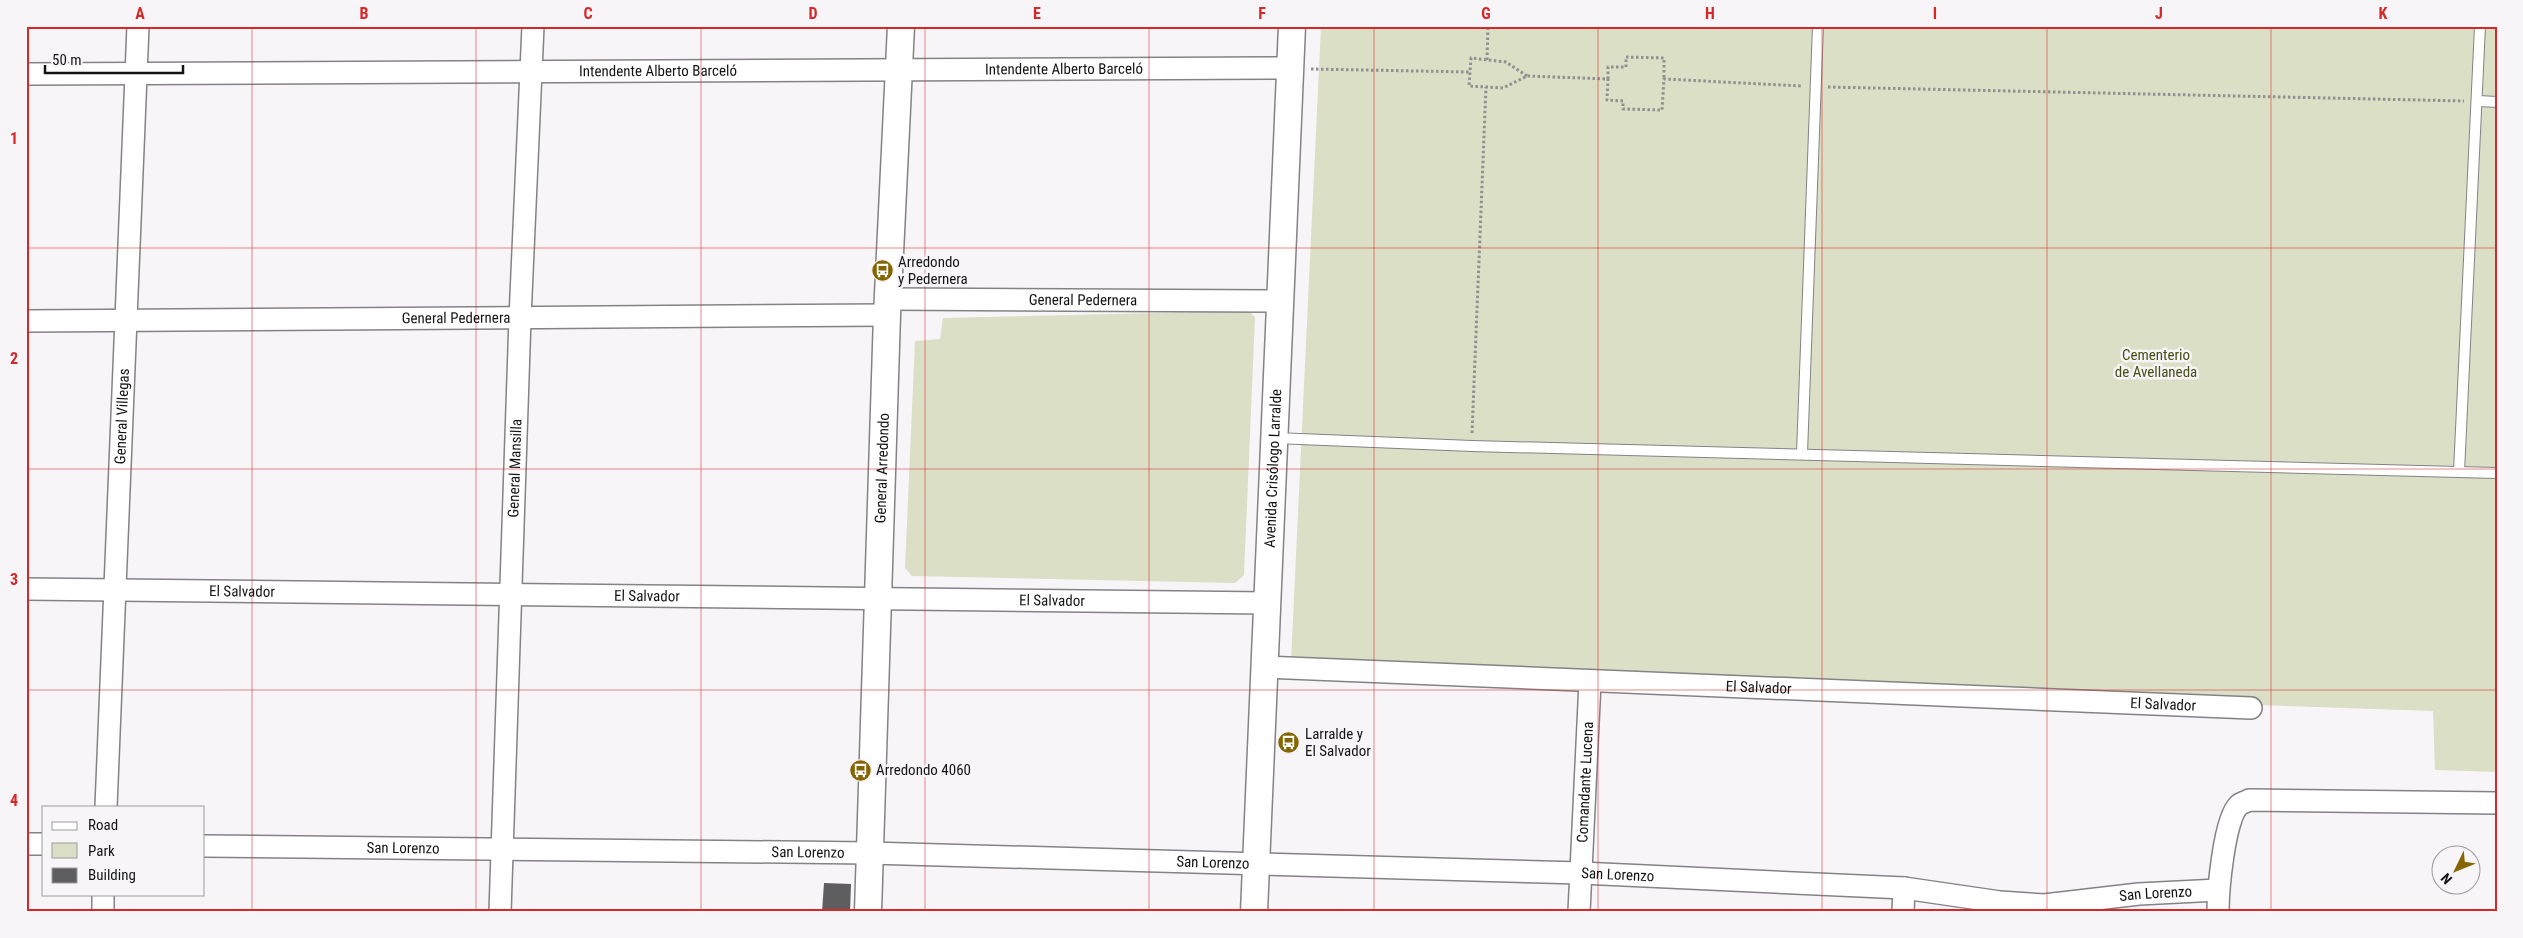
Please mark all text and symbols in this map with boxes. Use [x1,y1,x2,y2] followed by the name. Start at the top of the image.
[135,4,145,23] text: A
[360,4,369,23] text: B
[583,4,593,23] text: C
[808,4,818,23] text: D
[1033,4,1041,23] text: E
[1258,4,1266,23] text: F
[1481,4,1491,23] text: G
[1705,4,1715,23] text: H
[1933,4,1937,23] text: I
[2155,4,2163,23] text: J
[2379,4,2388,23] text: K
[45,42,182,74] scale bar
[52,51,82,69] text: 50 m
[985,60,1143,78] street label: Intendente Alberto Barceló
[579,62,737,80] street label: Intendente Alberto Barceló
[10,129,18,148] text: 1
[898,253,968,288] place label: Arredondo y Pedernera
[870,259,894,283] bus stop icon: Arredondo y Pedernera
[1029,291,1137,309] street label: General Pedernera
[402,309,510,327] street label: General Pedernera
[2115,346,2197,381] park label: Cementerio de Avellaneda
[10,349,18,368] text: 2
[111,368,133,465] street label: General Villegas
[1261,389,1285,548] street label: Avenida Crisólogo Larralde
[871,413,893,524] street label: General Arredondo
[504,419,526,518] street label: General Mansilla
[10,570,18,589] text: 3
[209,582,275,601] street label: El Salvador
[614,587,680,605] street label: El Salvador
[1019,591,1085,610] street label: El Salvador
[1725,677,1792,698] street label: El Salvador
[2130,694,2197,715] street label: El Salvador
[1573,721,1597,843] street label: Comandante Lucena
[1305,725,1371,760] place label: Larralde y El Salvador
[1277,731,1301,755] bus stop icon: Larralde y El Salvador
[848,758,872,782] bus stop icon: Arredondo 4060
[876,761,971,779] place label: Arredondo 4060
[10,791,18,810] text: 4
[42,806,205,896] legend
[88,816,118,834] text: Road
[366,839,440,857] street label: San Lorenzo
[88,842,115,860] text: Park
[771,843,845,862] street label: San Lorenzo
[2430,846,2480,896] north arrow
[1176,853,1250,873] street label: San Lorenzo
[1581,864,1655,885] street label: San Lorenzo
[88,866,136,884] text: Building
[2438,870,2455,887] text: N
[2118,882,2193,905] street label: San Lorenzo

